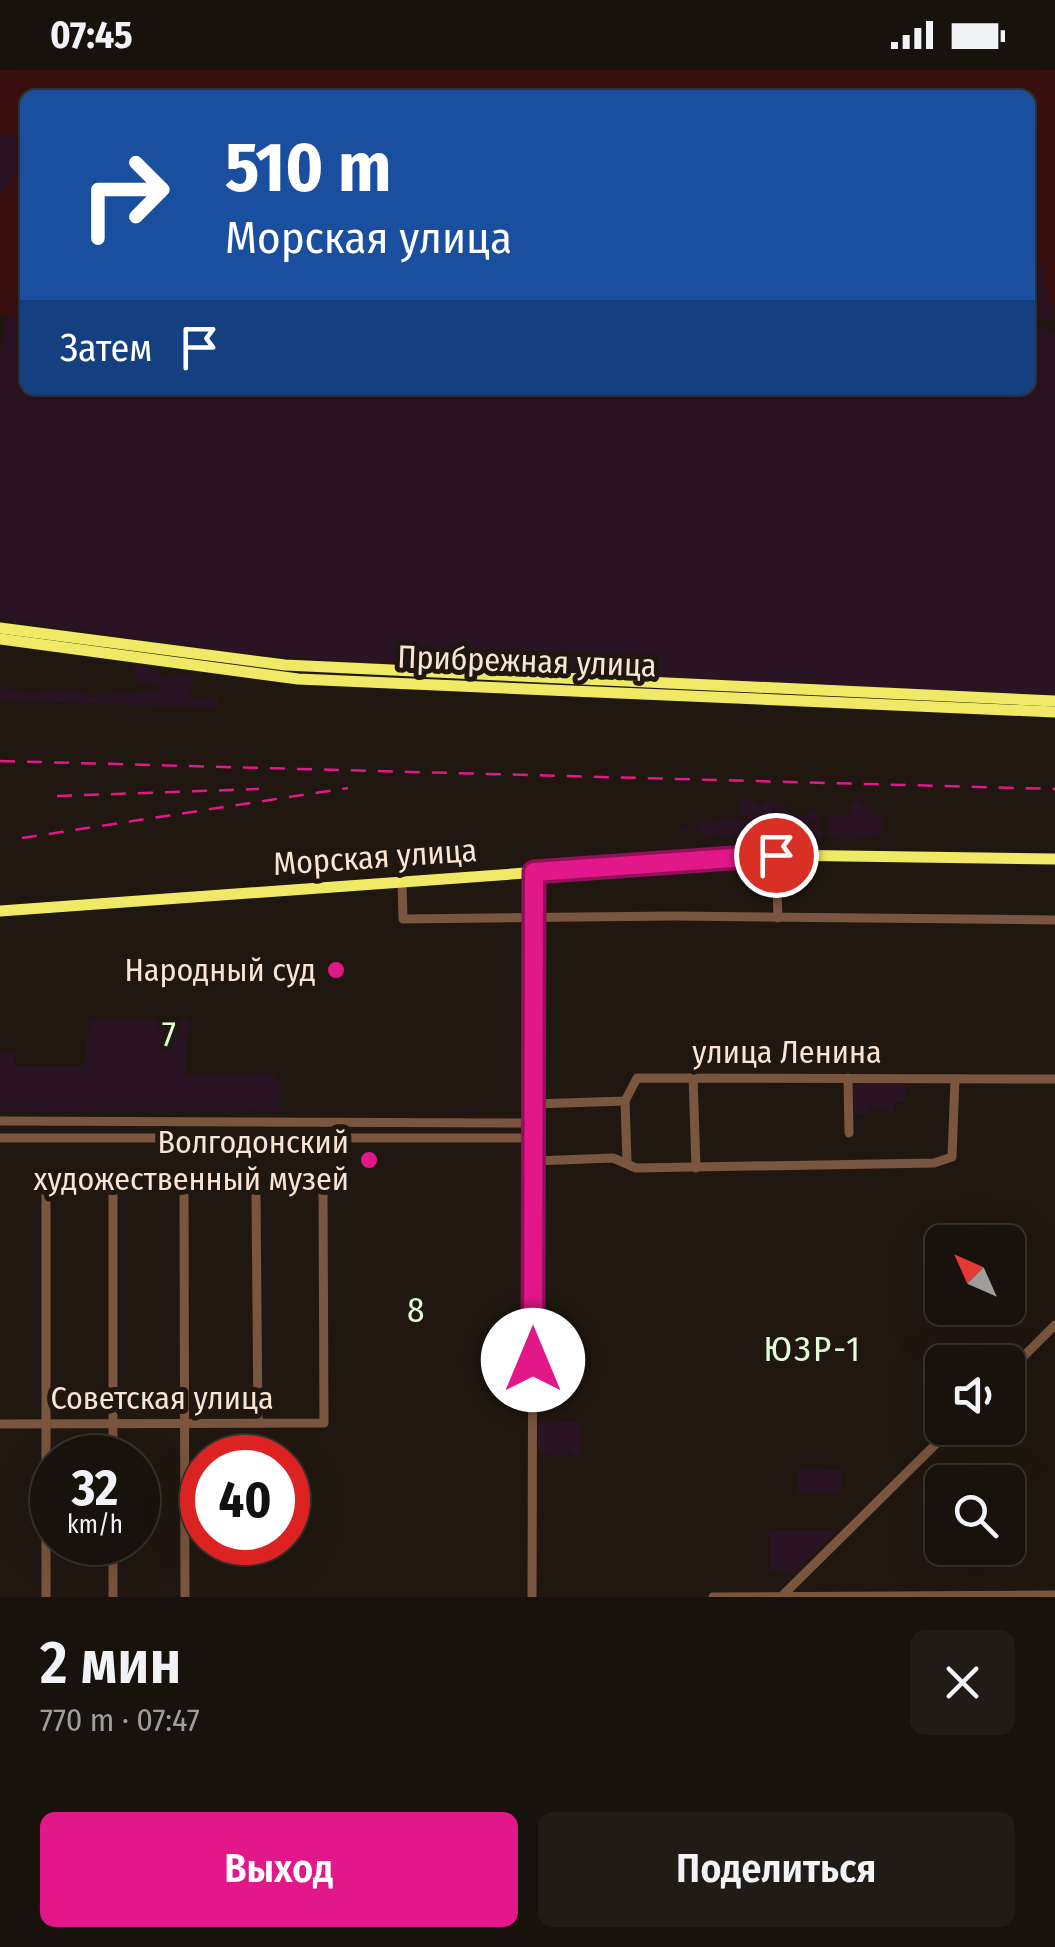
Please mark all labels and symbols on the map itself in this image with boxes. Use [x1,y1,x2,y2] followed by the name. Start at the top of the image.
[397,637,657,685] street label: Прибрежная улица
[734,813,819,898] pin
[272,831,478,883] street label: Морская улица
[124,951,316,989] place label: Народный суд
[325,959,347,981] marker: Народный суд
[162,1013,178,1055] district label: 7
[692,1033,882,1071] street label: улица Ленина
[33,1123,349,1198] place label: Волгодонский художественный музей
[358,1149,380,1171] marker: Волгодонский художественный музей
[925,1225,1025,1325] north arrow
[407,1289,427,1331] district label: 8
[481,1308,585,1412] position arrow
[764,1328,862,1370] district label: ЮЗР-1
[50,1379,274,1417] street label: Советская улица
[180,1435,310,1565] speed limit sign: 40

